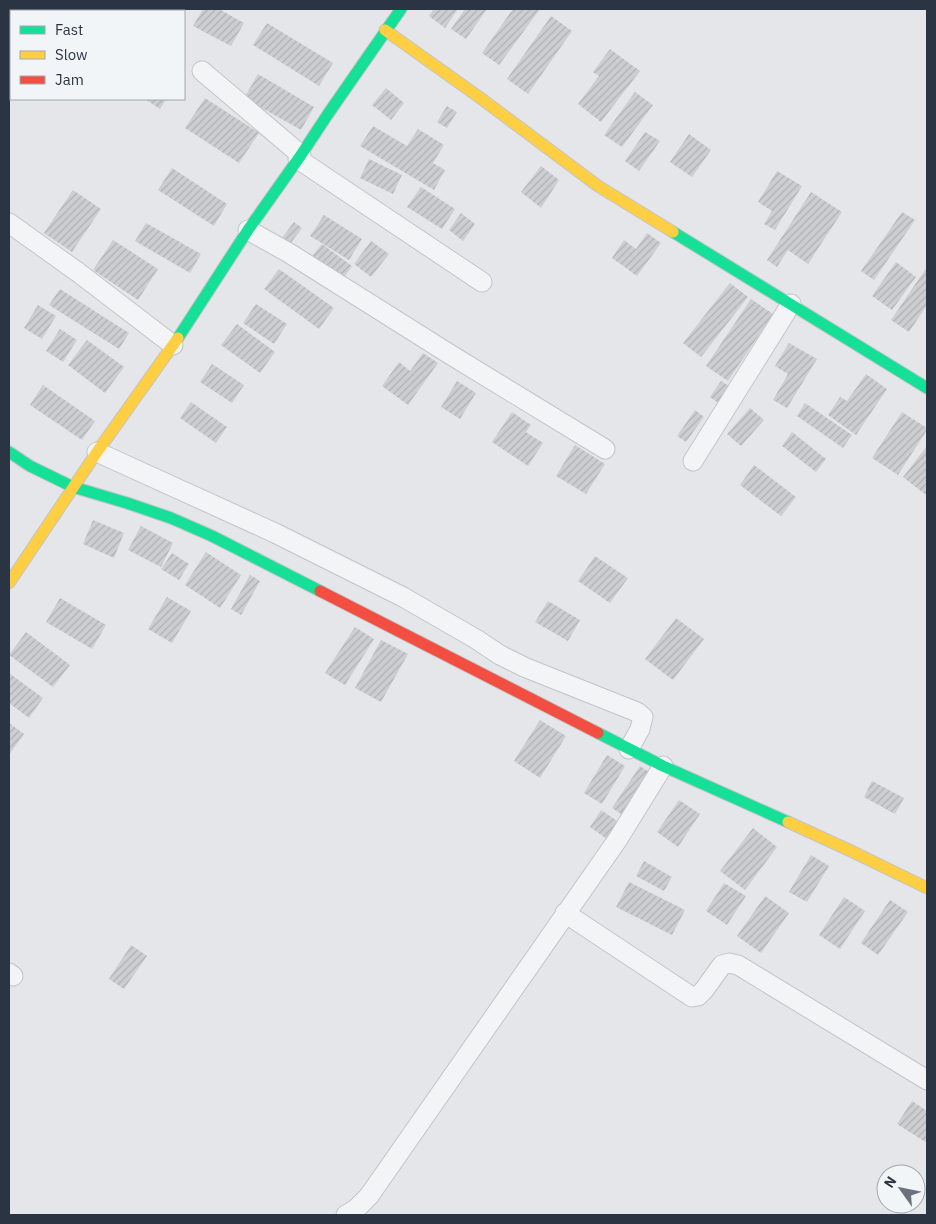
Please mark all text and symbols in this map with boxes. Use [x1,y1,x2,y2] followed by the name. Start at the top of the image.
[10,10,185,100] legend
[55,20,83,39] text: Fast
[55,45,88,64] text: Slow
[55,70,84,89] text: Jam
[876,1164,926,1214] north arrow
[880,1173,900,1191] text: N

